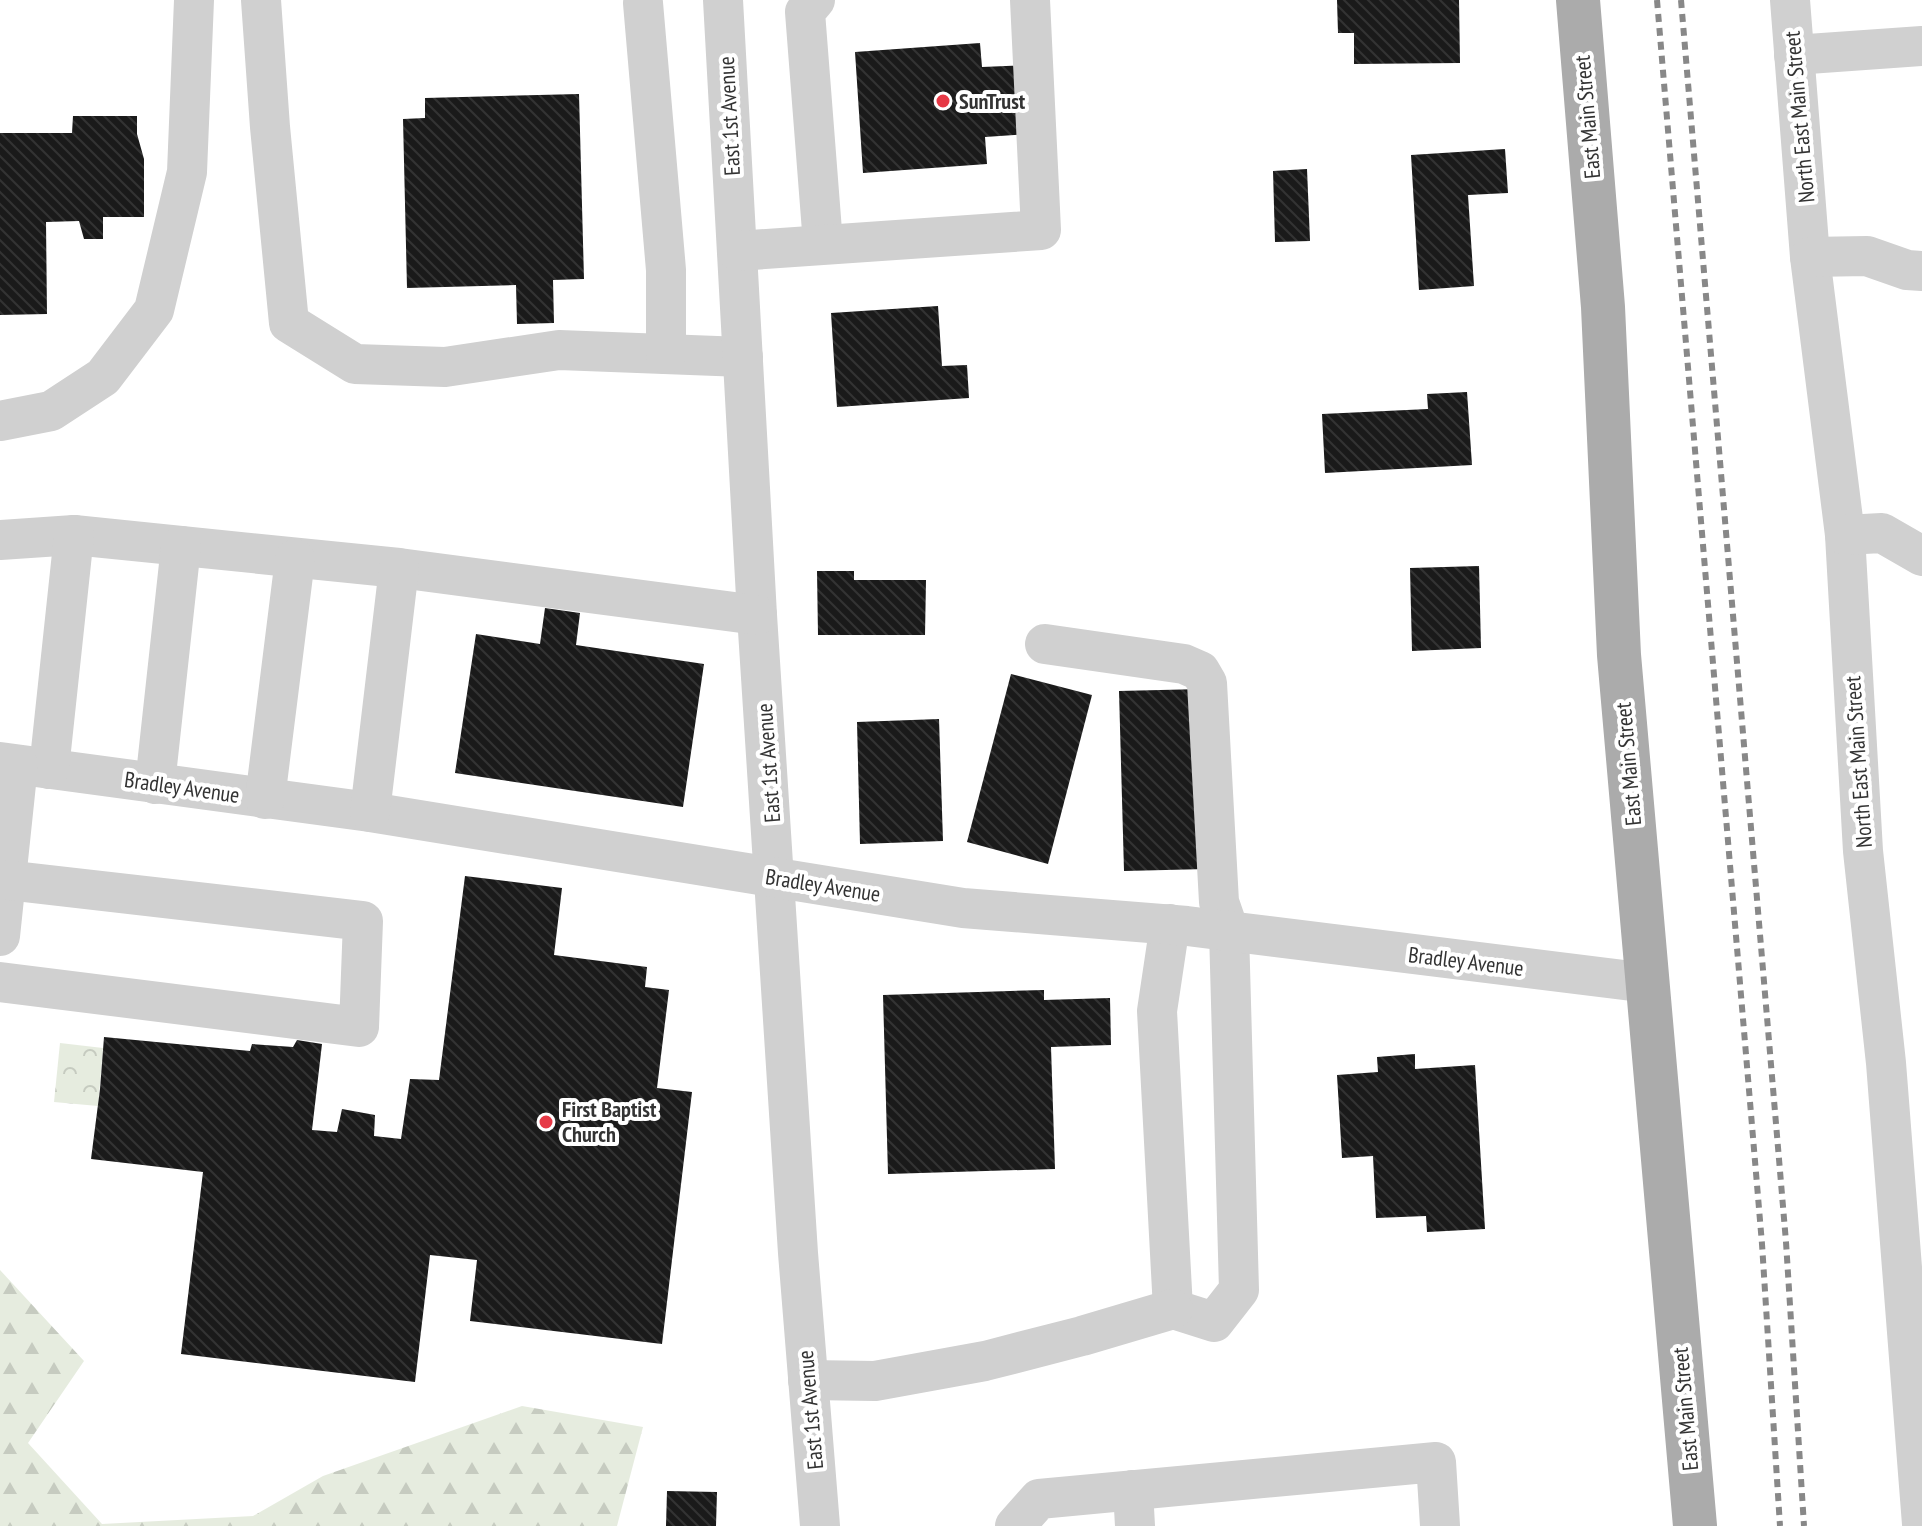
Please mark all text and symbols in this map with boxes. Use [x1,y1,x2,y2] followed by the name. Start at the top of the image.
[1778,30,1820,204] street label: North East Main Street
[1568,54,1606,180] street label: East Main Street
[712,56,746,176] street label: East 1st Avenue
[959,87,1026,115] place label: SunTrust
[934,92,952,110] marker: SunTrust
[1838,675,1878,849] street label: North East Main Street
[1609,701,1647,827] street label: East Main Street
[750,702,786,824] street label: East 1st Avenue
[123,765,241,809] street label: Bradley Avenue
[764,862,882,908] street label: Bradley Avenue
[1407,940,1525,982] street label: Bradley Avenue
[562,1095,657,1148] place label: First Baptist Church
[537,1113,555,1131] marker: First Baptist Church
[1666,1346,1704,1472] street label: East Main Street
[791,1349,829,1471] street label: East 1st Avenue

